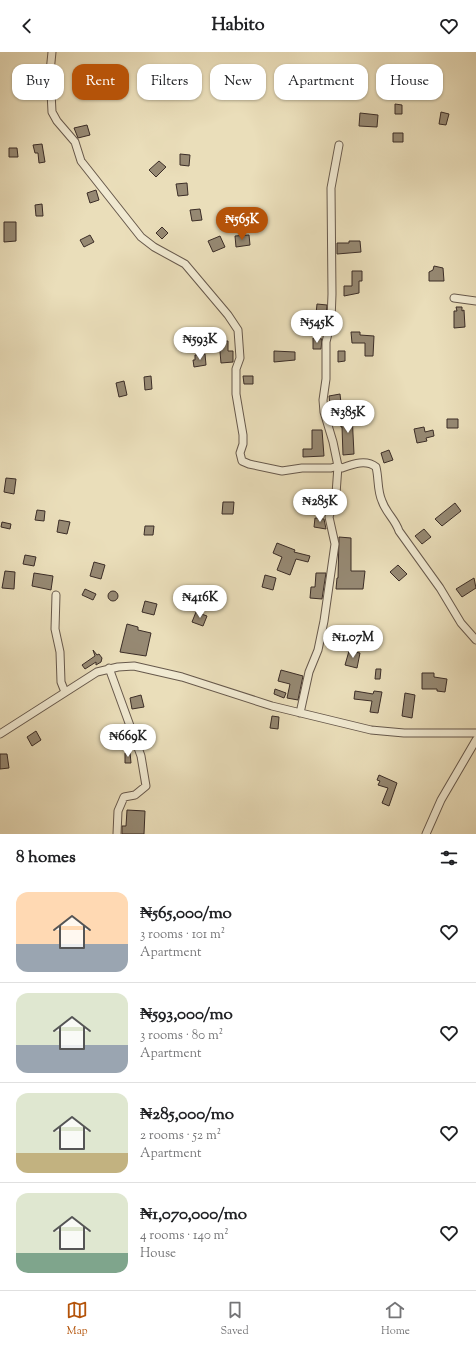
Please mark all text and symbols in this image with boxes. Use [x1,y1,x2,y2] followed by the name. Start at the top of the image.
[211,13,265,39] text: Habito
[16,15,38,37] icon: back
[438,15,460,37] icon: heart
[12,64,64,100] chip: Buy
[72,64,129,100] chip: Rent
[137,64,202,100] chip: Filters
[210,64,266,100] chip: New
[274,64,368,100] chip: Apartment
[376,64,443,100] chip: House
[214,207,270,241] pin: ₦565K
[225,211,259,229] text: ₦565K
[289,310,345,344] pin: ₦545K
[300,314,334,332] text: ₦545K
[172,327,228,361] pin: ₦593K
[183,331,217,349] text: ₦593K
[320,400,376,434] pin: ₦385K
[331,404,366,422] text: ₦385K
[292,489,348,523] pin: ₦285K
[302,493,338,511] text: ₦285K
[172,585,228,619] pin: ₦416K
[182,589,218,607] text: ₦416K
[320,625,386,659] pin: ₦1.07M
[332,629,374,647] text: ₦1.07M
[100,724,156,758] pin: ₦669K
[109,728,147,746] text: ₦669K
[16,846,76,870] text: 8 homes
[438,847,460,869] icon: filters
[140,902,232,926] text: ₦565,000/mo
[48,908,96,956] icon: home
[438,921,460,943] icon: heart
[140,926,225,944] text: 3 rooms · 101 m²
[140,944,201,962] text: Apartment
[140,1003,233,1027] text: ₦593,000/mo
[48,1009,96,1057] icon: home
[438,1022,460,1044] icon: heart
[140,1027,223,1045] text: 3 rooms · 80 m²
[140,1045,201,1063] text: Apartment
[140,1103,234,1127] text: ₦285,000/mo
[48,1109,96,1157] icon: home
[438,1122,460,1144] icon: heart
[140,1127,221,1145] text: 2 rooms · 52 m²
[140,1145,201,1163] text: Apartment
[140,1203,247,1227] text: ₦1,070,000/mo
[48,1209,96,1257] icon: home
[438,1222,460,1244] icon: heart
[140,1227,229,1245] text: 4 rooms · 140 m²
[140,1245,176,1263] text: House
[66,1299,88,1339] tab: Map
[220,1299,249,1339] tab: Saved
[381,1299,410,1339] tab: Home

